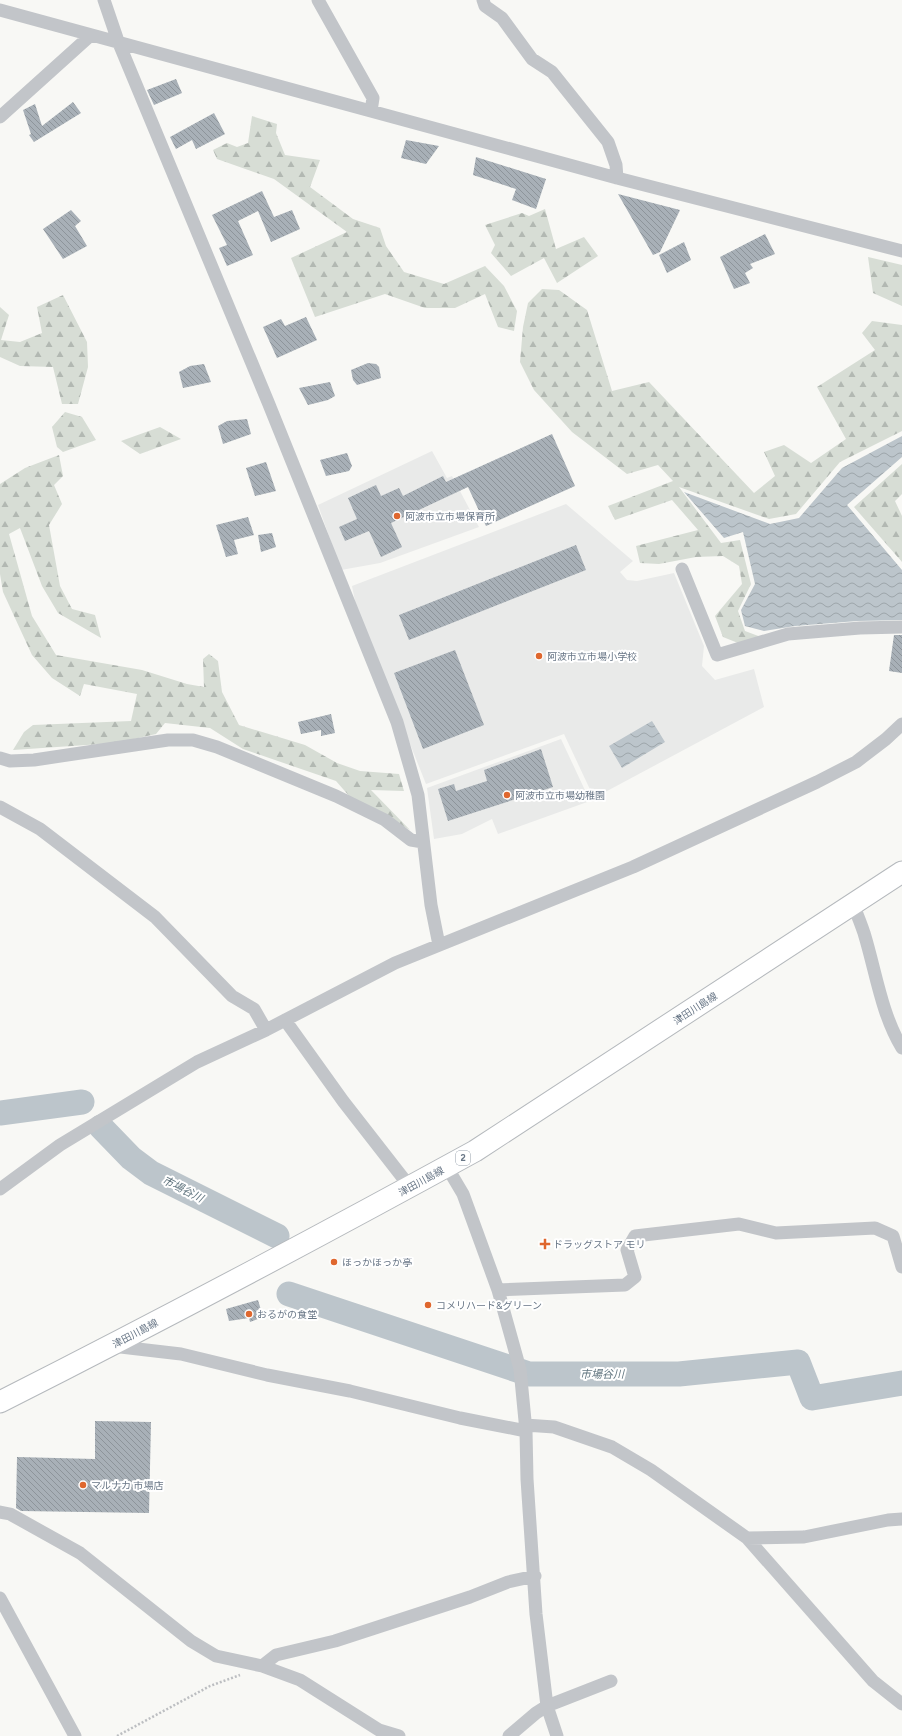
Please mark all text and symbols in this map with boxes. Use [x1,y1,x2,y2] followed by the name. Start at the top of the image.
[405,510,495,523] place label: 阿波市立市場保育所
[392,511,402,521] marker: 阿波市立市場保育所
[547,650,637,663] place label: 阿波市立市場小学校
[534,651,544,661] marker: 阿波市立市場小学校
[515,789,605,802] place label: 阿波市立市場幼稚園
[502,790,512,800] marker: 阿波市立市場幼稚園
[671,989,720,1027] street label: 津田川島線
[456,1151,470,1165] road number: 2
[396,1164,446,1199] street label: 津田川島線
[160,1174,206,1206] water label: 市場谷川
[553,1238,645,1251] place label: ドラッグストア モリ
[540,1239,550,1249] marker: ドラッグストア モリ
[342,1256,412,1269] place label: ほっかほっか亭
[329,1257,339,1267] marker: ほっかほっか亭
[436,1299,542,1312] place label: コメリハード&グリーン
[423,1300,433,1310] marker: コメリハード&グリーン
[257,1308,317,1321] place label: おるがの食堂
[244,1309,254,1319] marker: おるがの食堂
[110,1316,160,1351] street label: 津田川島線
[580,1368,625,1381] water label: 市場谷川
[91,1479,163,1492] place label: マルナカ 市場店
[78,1480,88,1490] marker: マルナカ 市場店

